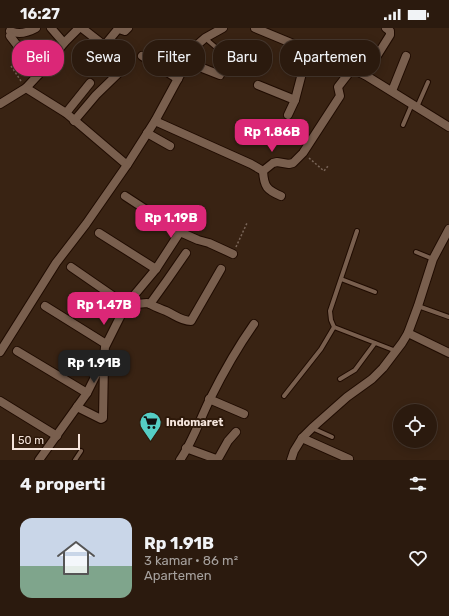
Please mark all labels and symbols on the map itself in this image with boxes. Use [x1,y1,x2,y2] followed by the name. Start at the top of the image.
[231,119,313,153] pin: Rp 1.86B
[130,205,212,239] pin: Rp 1.19B
[63,292,145,326] pin: Rp 1.47B
[53,350,135,384] pin: Rp 1.91B
[137,409,163,442] supermarket icon: Indomaret
[166,416,223,429] place label: Indomaret
[12,432,80,451] scale bar

